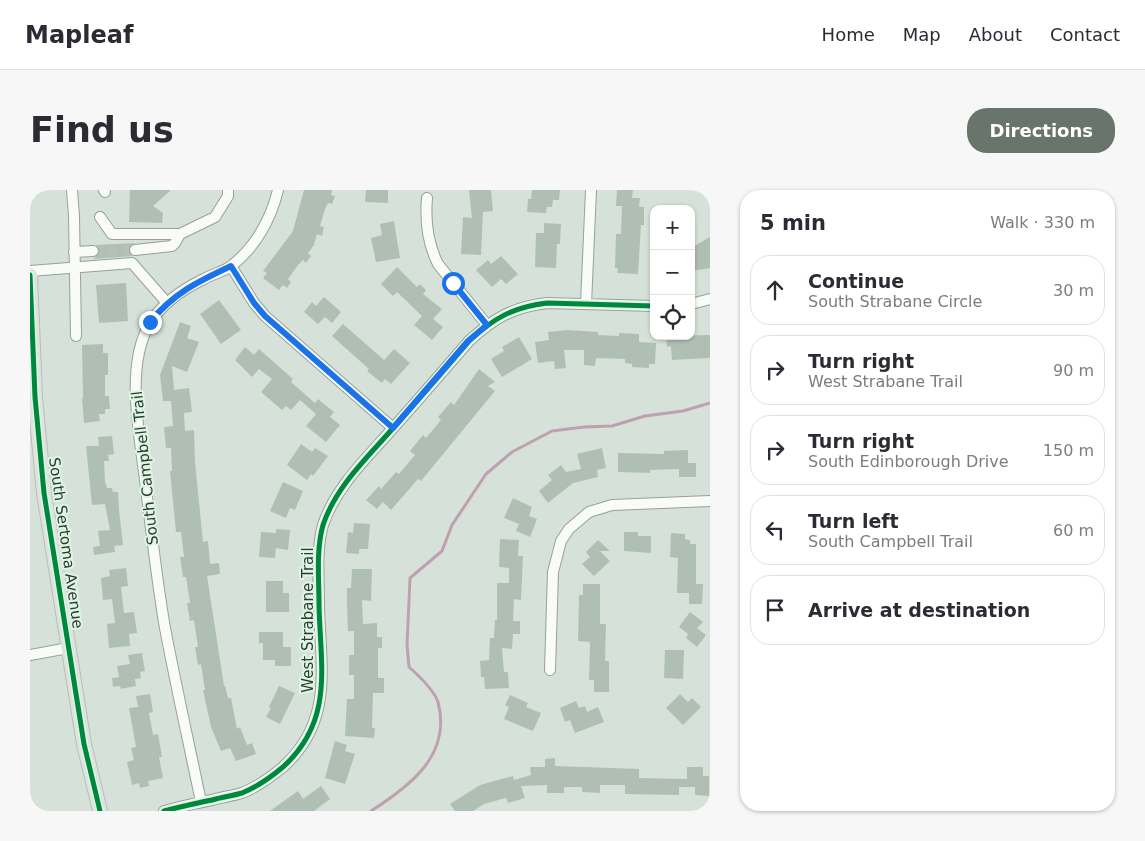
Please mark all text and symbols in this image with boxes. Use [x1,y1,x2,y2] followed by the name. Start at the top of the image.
[25,21,133,49] text: Mapleaf
[822,24,875,45] text: Home
[903,24,941,45] text: Map
[969,24,1022,45] text: About
[1050,24,1120,45] text: Contact
[967,108,1115,153] button: Directions
[30,110,174,150] text: Find us
[650,205,695,340] map controls
[650,205,695,250] button: +
[760,211,826,235] text: 5 min
[990,213,1095,232] text: Walk · 330 m
[650,250,695,295] button: −
[808,270,904,292] text: Continue
[442,272,465,295] route start
[761,276,789,304] icon: ahead
[1053,281,1094,300] text: 30 m
[808,292,982,311] text: South Strabane Circle
[650,295,695,340] button: locate
[139,311,162,334] route end
[808,350,914,372] text: Turn right
[761,356,789,384] icon: right
[1053,361,1094,380] text: 90 m
[808,372,963,391] text: West Strabane Trail
[128,390,162,546] street label: South Campbell Trail
[808,430,914,452] text: Turn right
[761,436,789,464] icon: right
[1043,441,1094,460] text: 150 m
[808,452,1009,471] text: South Edinborough Drive
[45,456,87,630] street label: South Sertoma Avenue
[808,510,899,532] text: Turn left
[761,516,789,544] icon: left
[1053,521,1094,540] text: 60 m
[808,532,973,551] text: South Campbell Trail
[299,547,317,693] street label: West Strabane Trail
[761,596,789,624] icon: arrive
[808,599,1030,621] text: Arrive at destination

